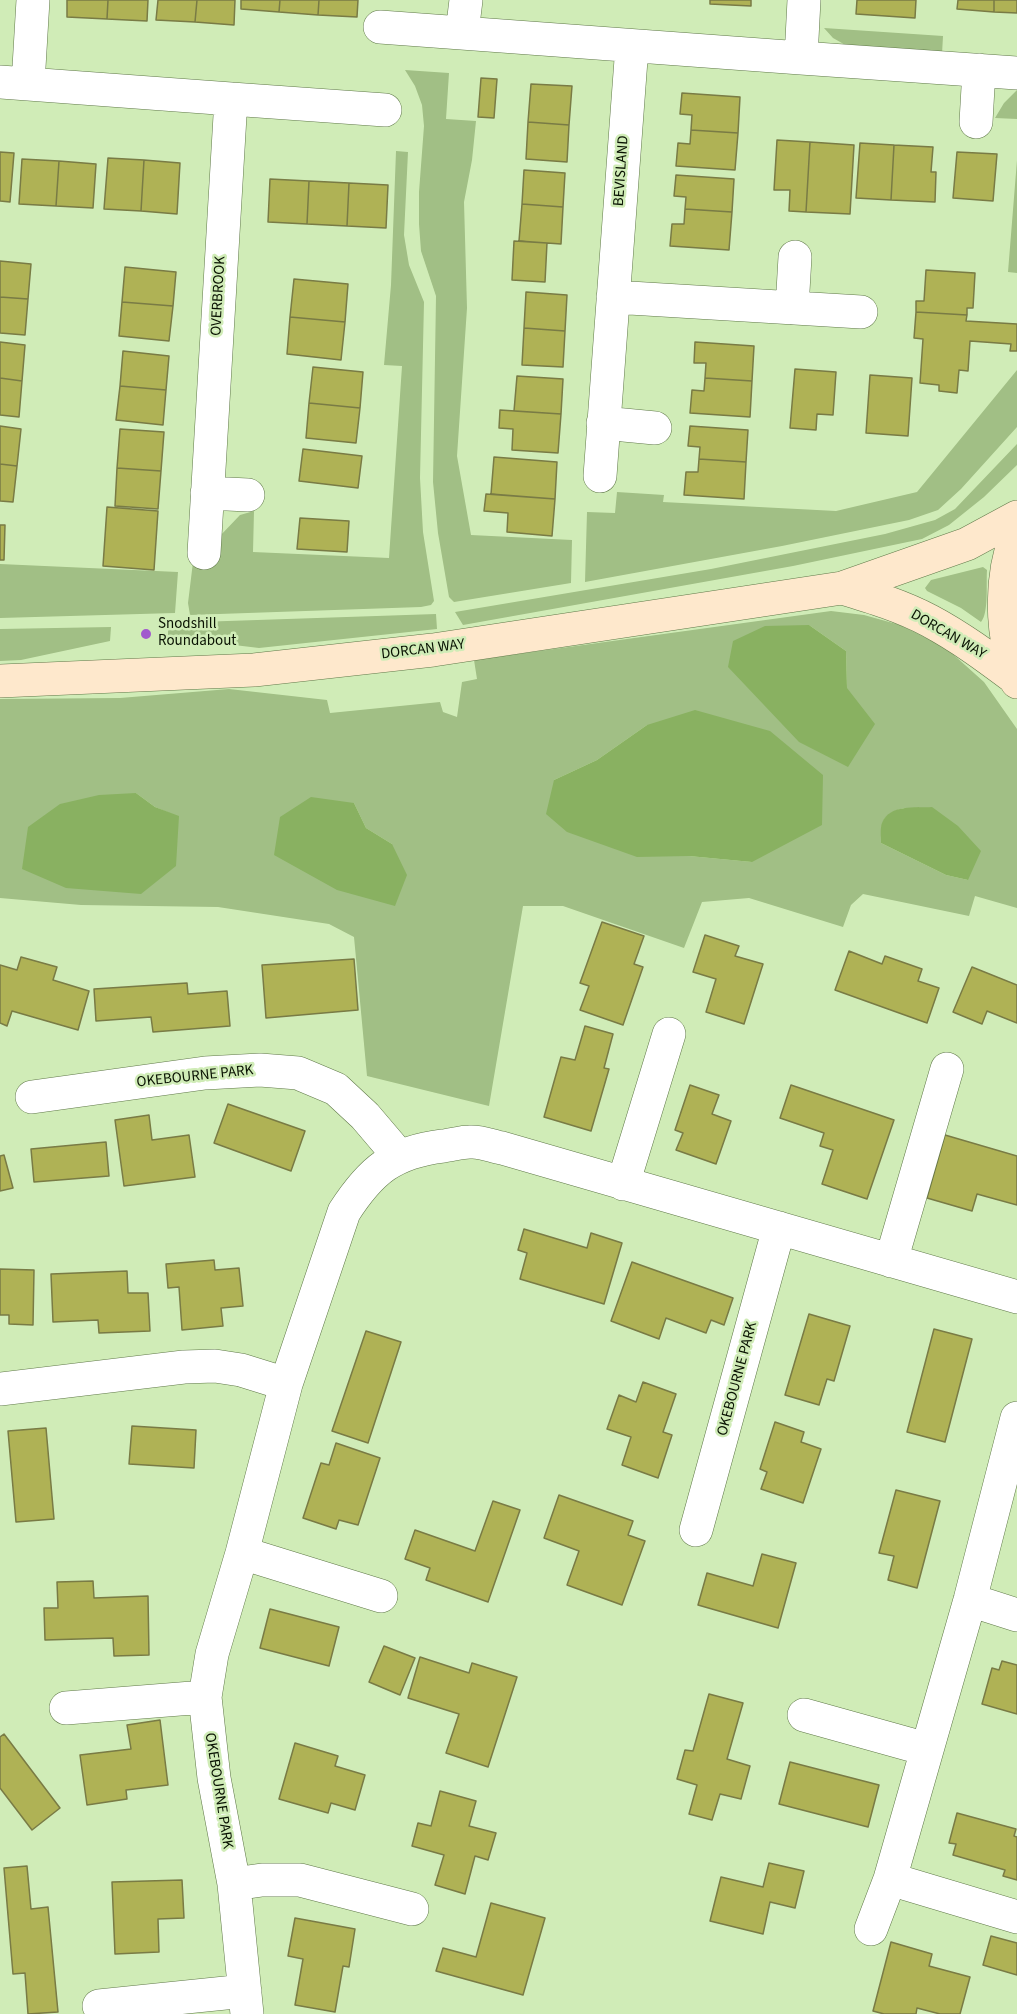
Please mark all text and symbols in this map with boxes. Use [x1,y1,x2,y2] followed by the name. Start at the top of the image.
[611,135,633,207] street label: BEVISLAND
[208,256,230,336] street label: OVERBROOK
[907,606,989,664] street label: DORCAN WAY
[158,616,236,651] place label: Snodshill Roundabout
[139,627,153,641] marker: Snodshill Roundabout
[380,636,466,664] street label: DORCAN WAY
[136,1062,254,1092] street label: OKEBOURNE PARK
[714,1320,762,1438] street label: OKEBOURNE PARK
[200,1732,236,1850] street label: OKEBOURNE PARK

